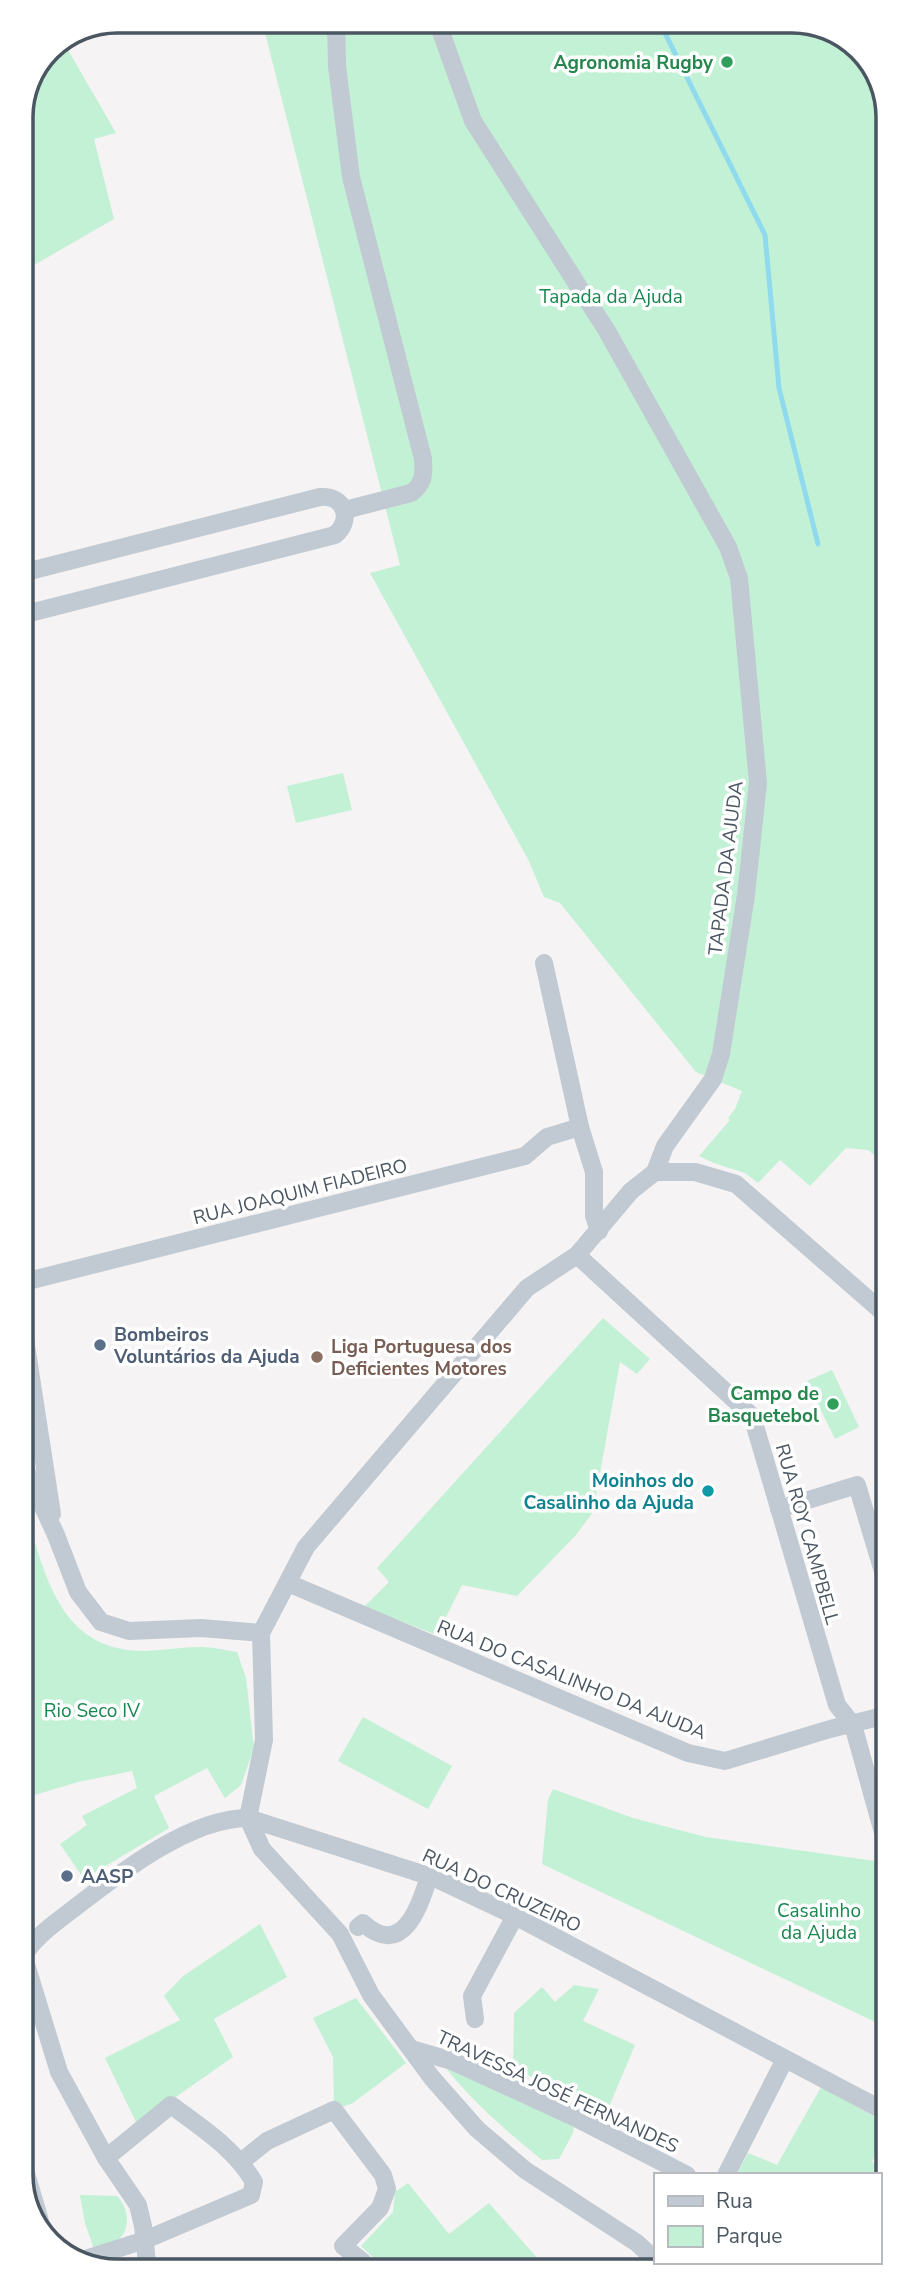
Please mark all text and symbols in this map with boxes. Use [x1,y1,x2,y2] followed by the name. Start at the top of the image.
[553,50,714,76] place label: Agronomia Rugby
[719,54,735,70] marker: Agronomia Rugby
[539,284,683,310] park label: Tapada da Ajuda
[702,779,750,957] street label: TAPADA DA AJUDA
[190,1153,410,1231] street label: RUA JOAQUIM FIADEIRO
[113,1322,300,1370] place label: Bombeiros Voluntários da Ajuda
[331,1334,512,1382] place label: Liga Portuguesa dos Deficientes Motores
[92,1337,108,1353] marker: Bombeiros Voluntários da Ajuda
[309,1349,325,1365] marker: Liga Portuguesa dos Deficientes Motores
[708,1381,819,1429] place label: Campo de Basquetebol
[825,1396,841,1412] marker: Campo de Basquetebol
[769,1441,845,1628] street label: RUA ROY CAMPBELL
[523,1468,694,1516] place label: Moinhos do Casalinho da Ajuda
[700,1483,716,1499] marker: Moinhos do Casalinho da Ajuda
[433,1614,710,1746] street label: RUA DO CASALINHO DA AJUDA
[44,1698,141,1724] park label: Rio Seco IV
[418,1843,585,1939] street label: RUA DO CRUZEIRO
[81,1864,134,1890] place label: AASP
[59,1868,75,1884] marker: AASP
[777,1898,861,1946] park label: Casalinho da Ajuda
[432,2024,683,2159] street label: TRAVESSA JOSÉ FERNANDES
[654,2173,881,2264] legend
[716,2187,753,2215] text: Rua
[716,2222,783,2250] text: Parque

